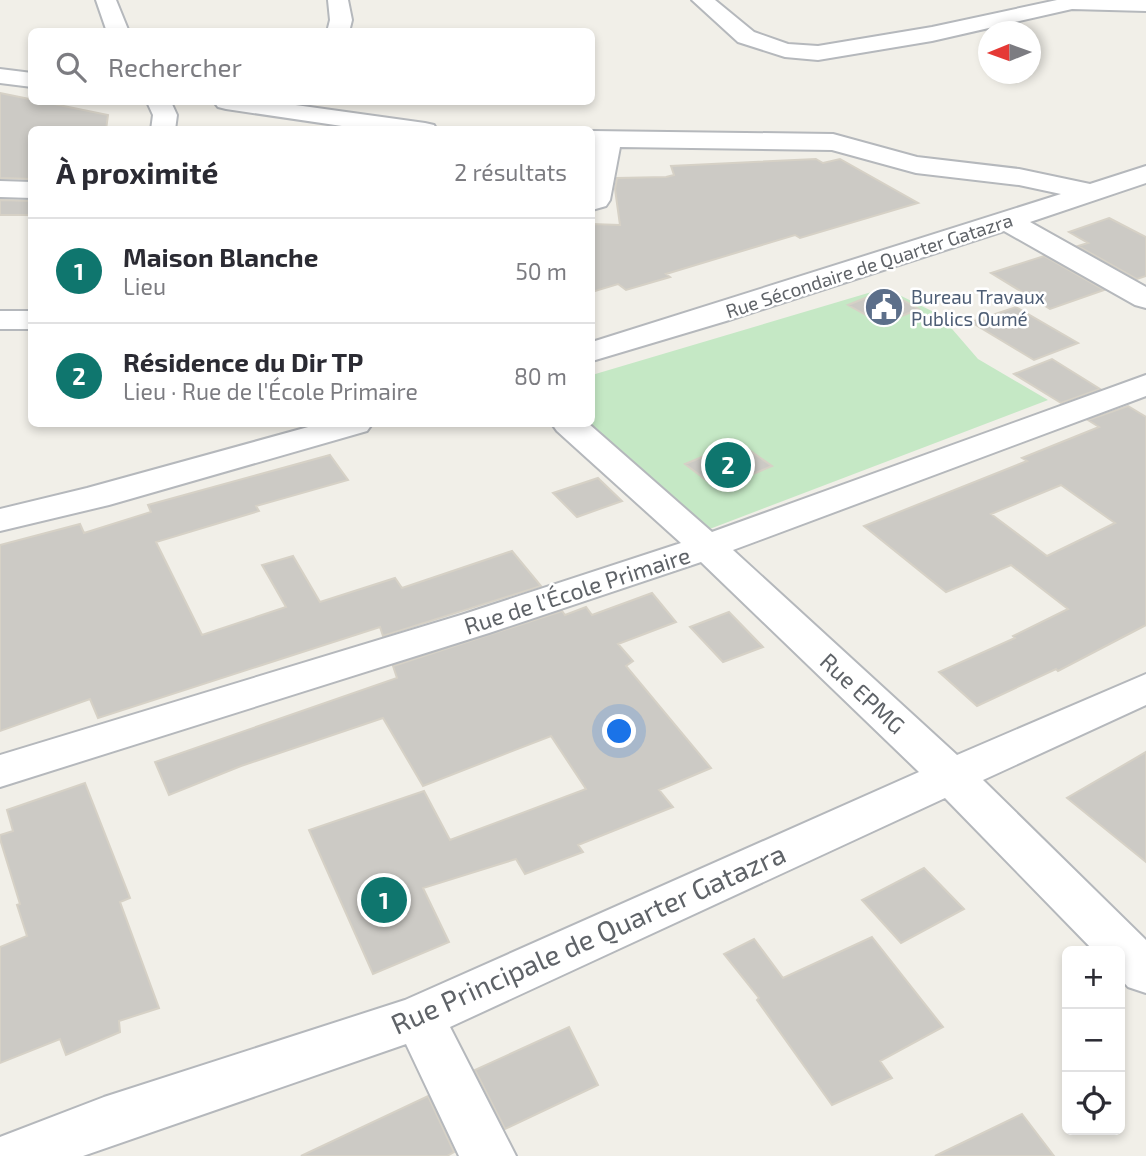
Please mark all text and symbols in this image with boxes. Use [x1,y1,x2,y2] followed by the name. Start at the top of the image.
[978,21,1041,84] north arrow
[28,28,595,105] search box
[52,48,90,86] icon: search
[108,51,242,82] text: Rechercher
[56,154,218,190] text: À proximité
[454,158,567,186] text: 2 résultats
[723,208,1015,322] street label: Rue Sécondaire de Quarter Gatazra
[123,241,318,272] text: Maison Blanche
[74,257,84,285] text: 1
[516,257,567,285] text: 50 m
[123,272,166,300] text: Lieu
[911,285,1045,330] place label: Bureau Travaux Publics Oumé
[863,286,905,328] public building icon: Bureau Travaux Publics Oumé
[123,346,363,377] text: Résidence du Dir TP
[72,362,86,390] text: 2
[514,362,567,390] text: 80 m
[123,377,418,405] text: Lieu · Rue de l'École Primaire
[705,439,751,491] pin: 2
[460,540,694,640] street label: Rue de l'École Primaire
[815,647,911,739] street label: Rue EPMG
[602,714,636,748] your location
[385,835,791,1041] street label: Rue Principale de Quarter Gatazra
[361,874,407,926] pin: 1
[1062,946,1125,1135] map controls
[1062,946,1125,1009] button: +
[1062,1009,1125,1072] button: −
[1062,1072,1125,1135] button: locate

